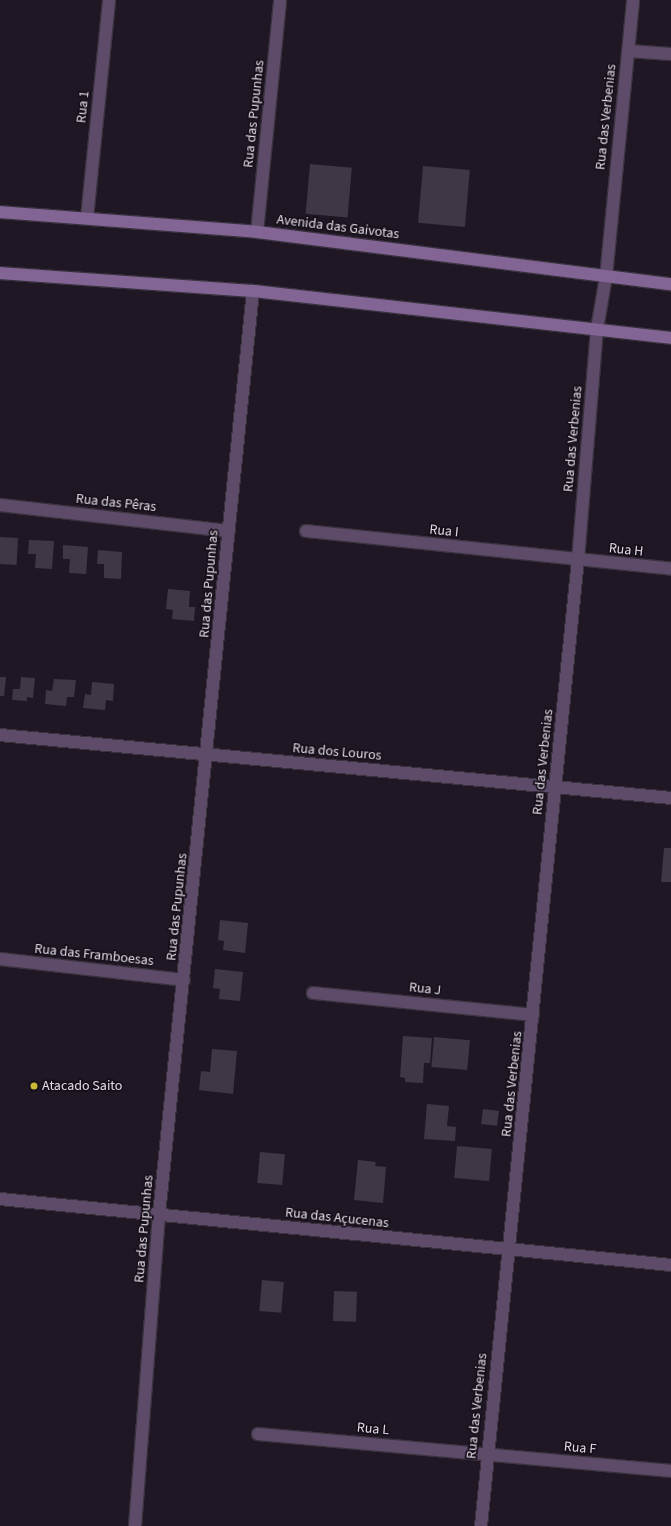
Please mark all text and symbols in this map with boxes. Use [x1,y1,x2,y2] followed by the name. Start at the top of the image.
[240,59,268,169] street label: Rua das Pupunhas
[592,63,620,171] street label: Rua das Verbenias
[73,90,93,124] street label: Rua 1
[276,211,400,243] street label: Avenida das Gaivotas
[560,385,586,493] street label: Rua das Verbenias
[75,490,157,516] street label: Rua das Pêras
[429,521,459,541] street label: Rua I
[196,529,222,639] street label: Rua das Pupunhas
[608,540,644,560] street label: Rua H
[529,708,557,816] street label: Rua das Verbenias
[292,740,382,764] street label: Rua dos Louros
[163,852,191,962] street label: Rua das Pupunhas
[34,940,154,970] street label: Rua das Framboesas
[408,979,442,999] street label: Rua J
[498,1030,526,1138] street label: Rua das Verbenias
[42,1078,122,1094] place label: Atacado Saito
[29,1081,39,1091] marker: Atacado Saito
[131,1174,157,1284] street label: Rua das Pupunhas
[284,1204,390,1232] street label: Rua das Açucenas
[463,1352,491,1460] street label: Rua das Verbenias
[356,1419,390,1439] street label: Rua L
[563,1438,597,1458] street label: Rua F

